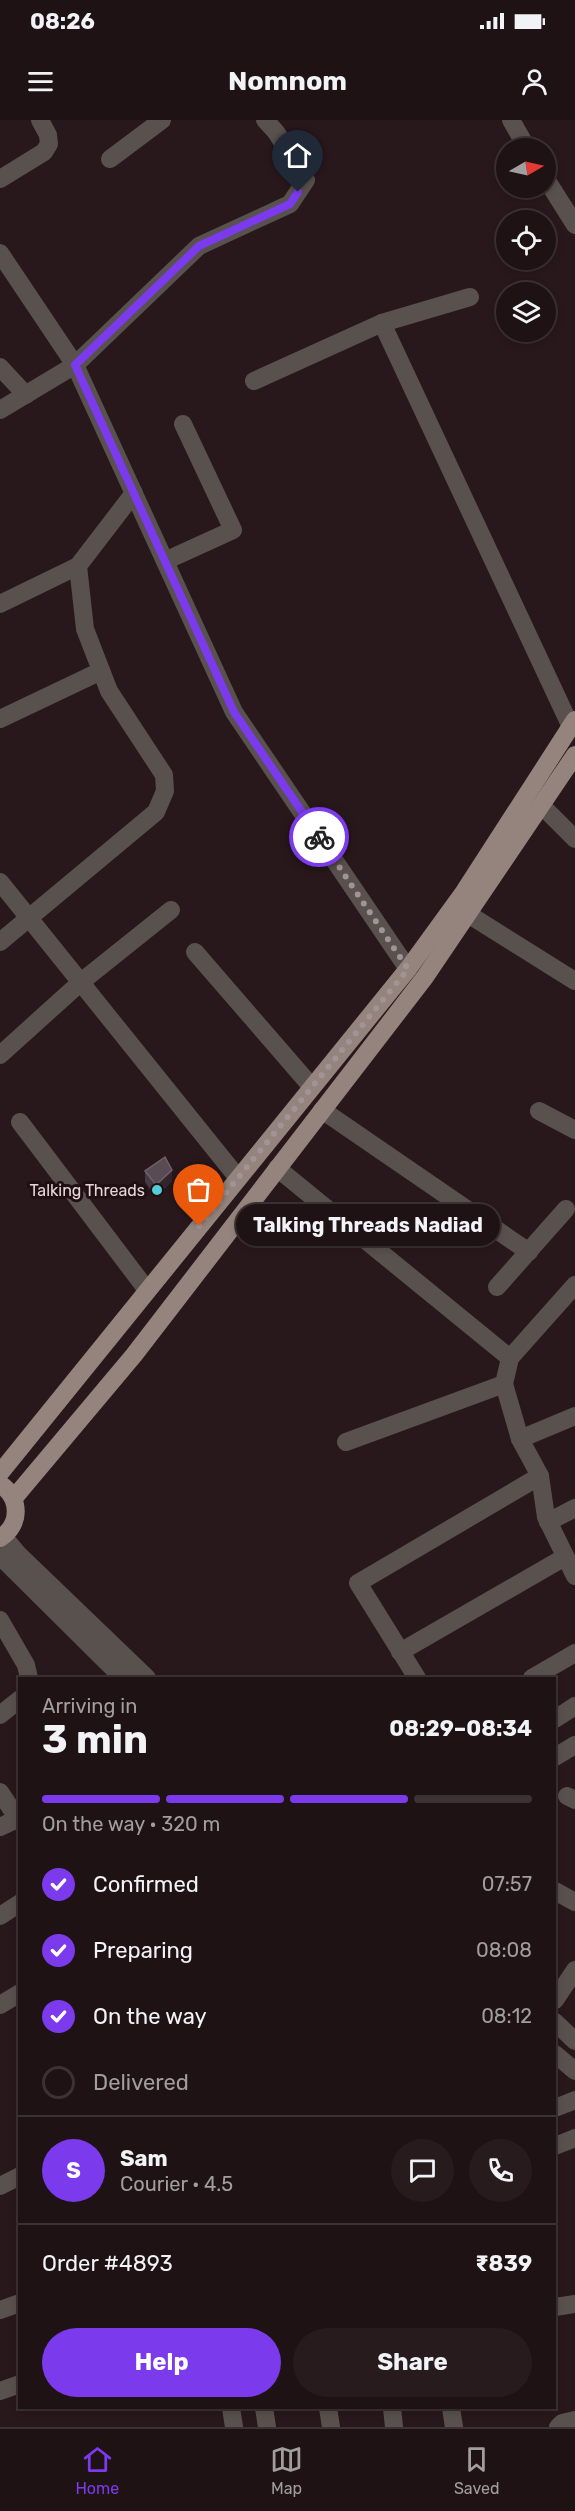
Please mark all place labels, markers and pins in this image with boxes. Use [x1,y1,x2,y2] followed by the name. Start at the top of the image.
[272,130,323,192] pin
[173,1164,224,1226] pin
[30,1181,145,1200] place label: Talking Threads
[150,1183,164,1197] marker: Talking Threads
[235,1205,499,1247] callout: Talking Threads Nadiad

